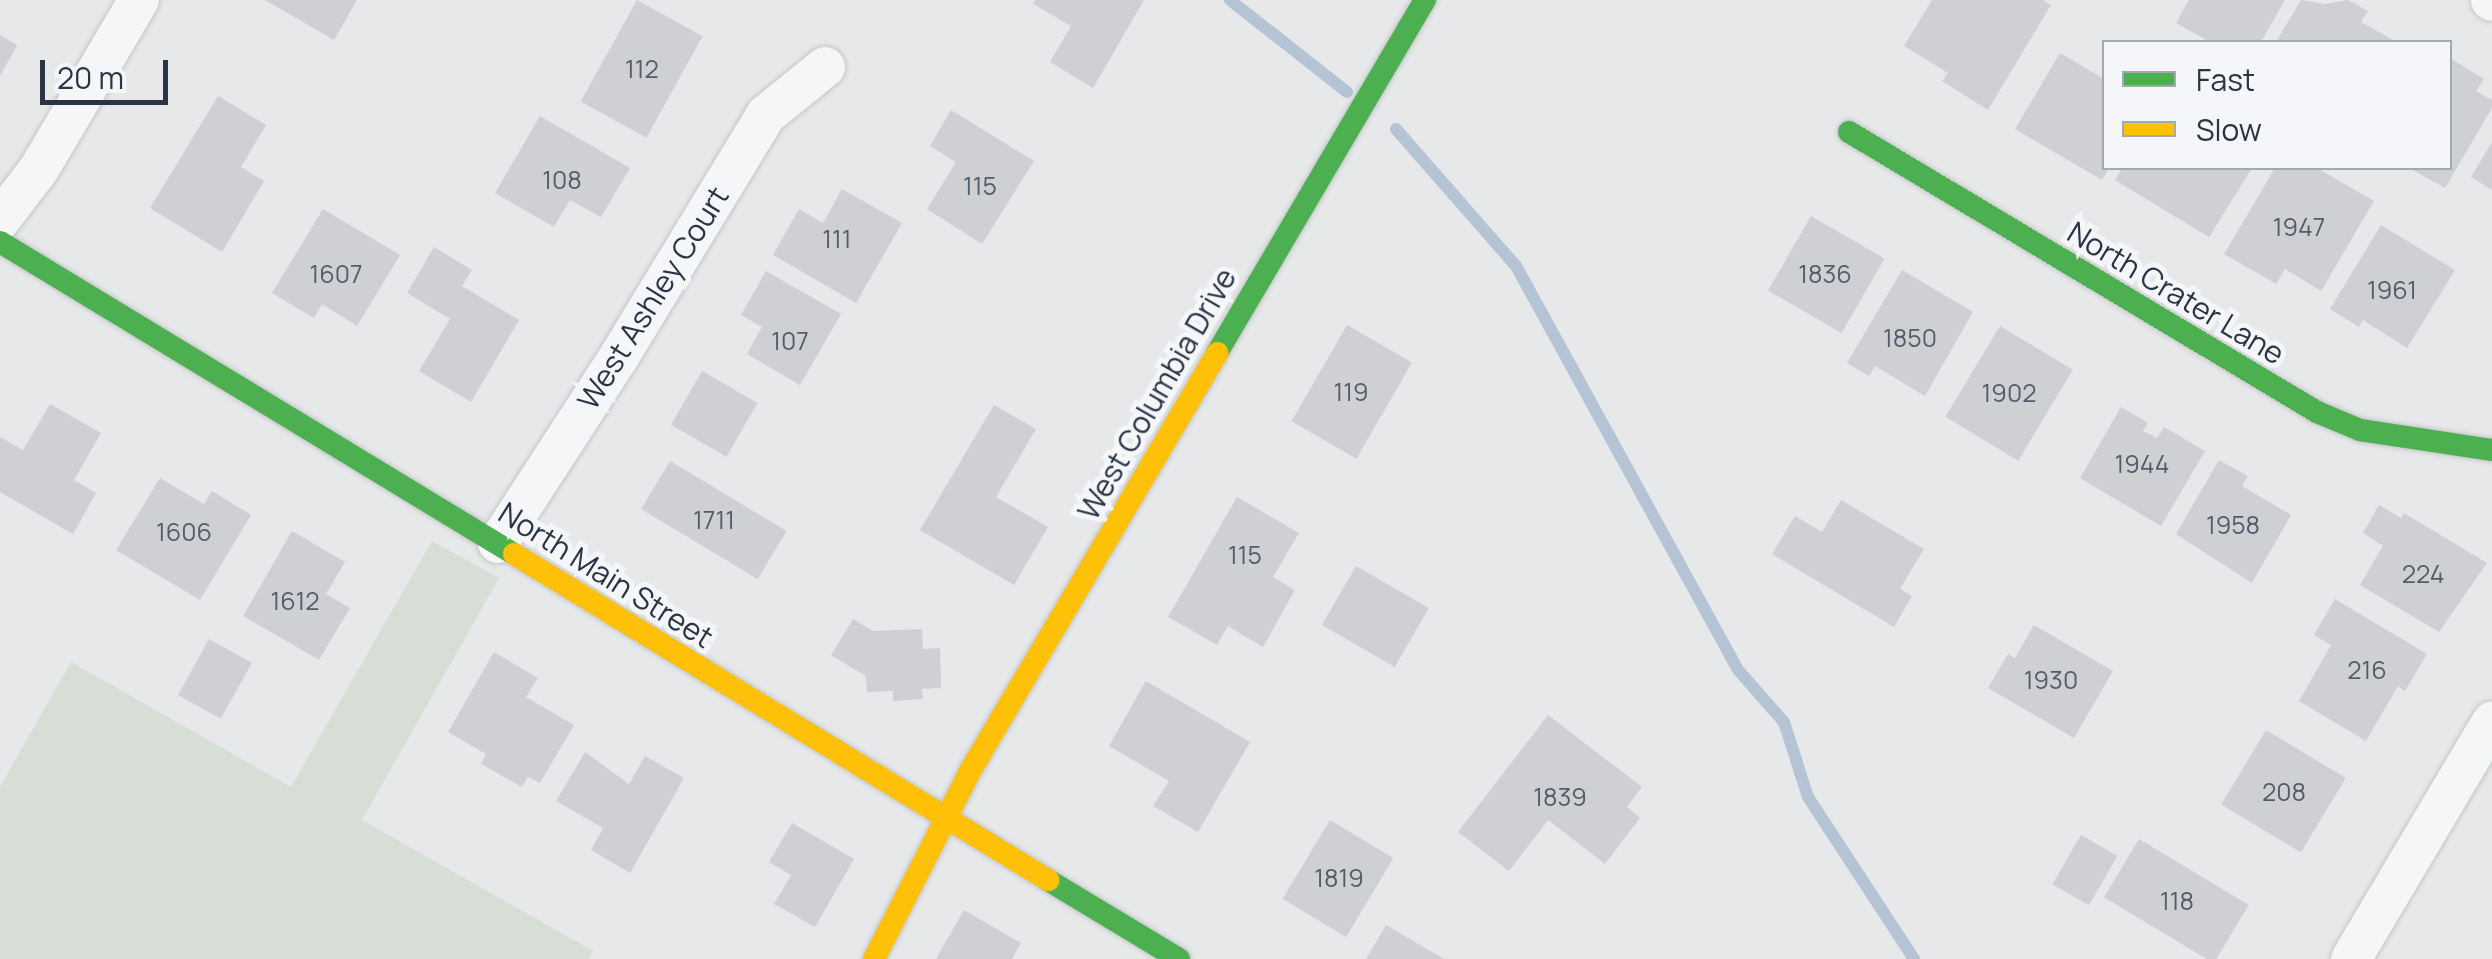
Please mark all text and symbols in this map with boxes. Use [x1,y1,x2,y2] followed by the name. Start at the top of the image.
[45,40,172,102] scale bar
[2102,40,2452,170] legend
[625,54,659,84] house number: 112
[57,57,124,98] text: 20 m
[2196,59,2255,100] text: Fast
[2196,109,2262,150] text: Slow
[542,165,582,195] house number: 108
[963,171,997,201] house number: 115
[570,180,736,416] street label: West Ashley Court
[2273,212,2325,242] house number: 1947
[2061,214,2291,372] street label: North Crater Lane
[822,224,852,254] house number: 111
[309,259,363,289] house number: 1607
[1798,259,1852,289] house number: 1836
[1070,262,1244,526] street label: West Columbia Drive
[2367,275,2417,305] house number: 1961
[1883,323,1937,353] house number: 1850
[771,326,809,356] house number: 107
[1333,377,1369,407] house number: 119
[1982,378,2036,408] house number: 1902
[2115,449,2169,479] house number: 1944
[492,495,720,655] street label: North Main Street
[693,505,735,535] house number: 1711
[2206,510,2260,540] house number: 1958
[156,517,212,547] house number: 1606
[1228,540,1262,570] house number: 115
[2402,559,2444,589] house number: 224
[271,586,319,616] house number: 1612
[2347,655,2387,685] house number: 216
[2024,665,2078,695] house number: 1930
[2262,777,2306,807] house number: 208
[1533,782,1587,812] house number: 1839
[1314,863,1364,893] house number: 1819
[2160,886,2194,916] house number: 118

